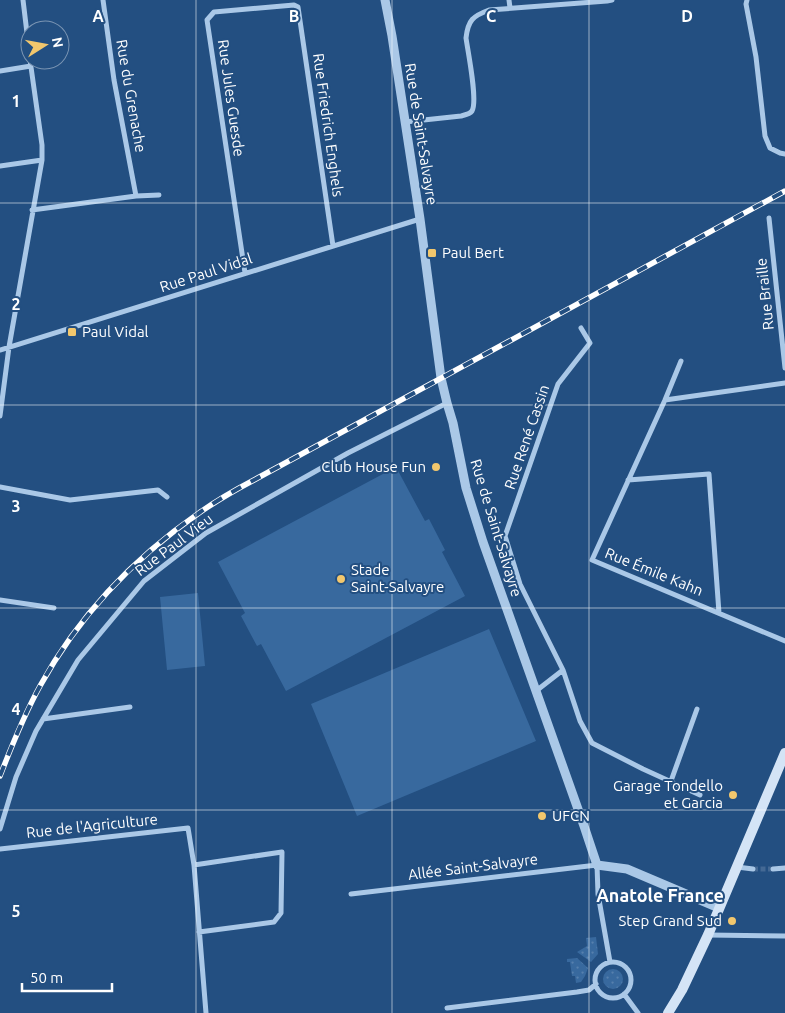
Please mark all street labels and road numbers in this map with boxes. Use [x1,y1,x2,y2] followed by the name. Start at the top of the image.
[113,38,150,154] street label: Rue du Grenache
[215,38,248,158] street label: Rue Jules Guesde
[310,52,347,198] street label: Rue Friedrich Enghels
[402,62,441,206] street label: Rue de Saint-Salvayre
[157,250,254,295] street label: Rue Paul Vidal
[752,257,777,331] street label: Rue Braille
[501,382,552,491] street label: Rue René Cassin
[467,457,526,599] street label: Rue de Saint-Salvayre
[132,510,216,579] street label: Rue Paul Vieu
[603,544,706,599] street label: Rue Émile Kahn
[25,810,159,841] street label: Rue de l'Agriculture
[407,850,539,883] street label: Allée Saint-Salvayre

